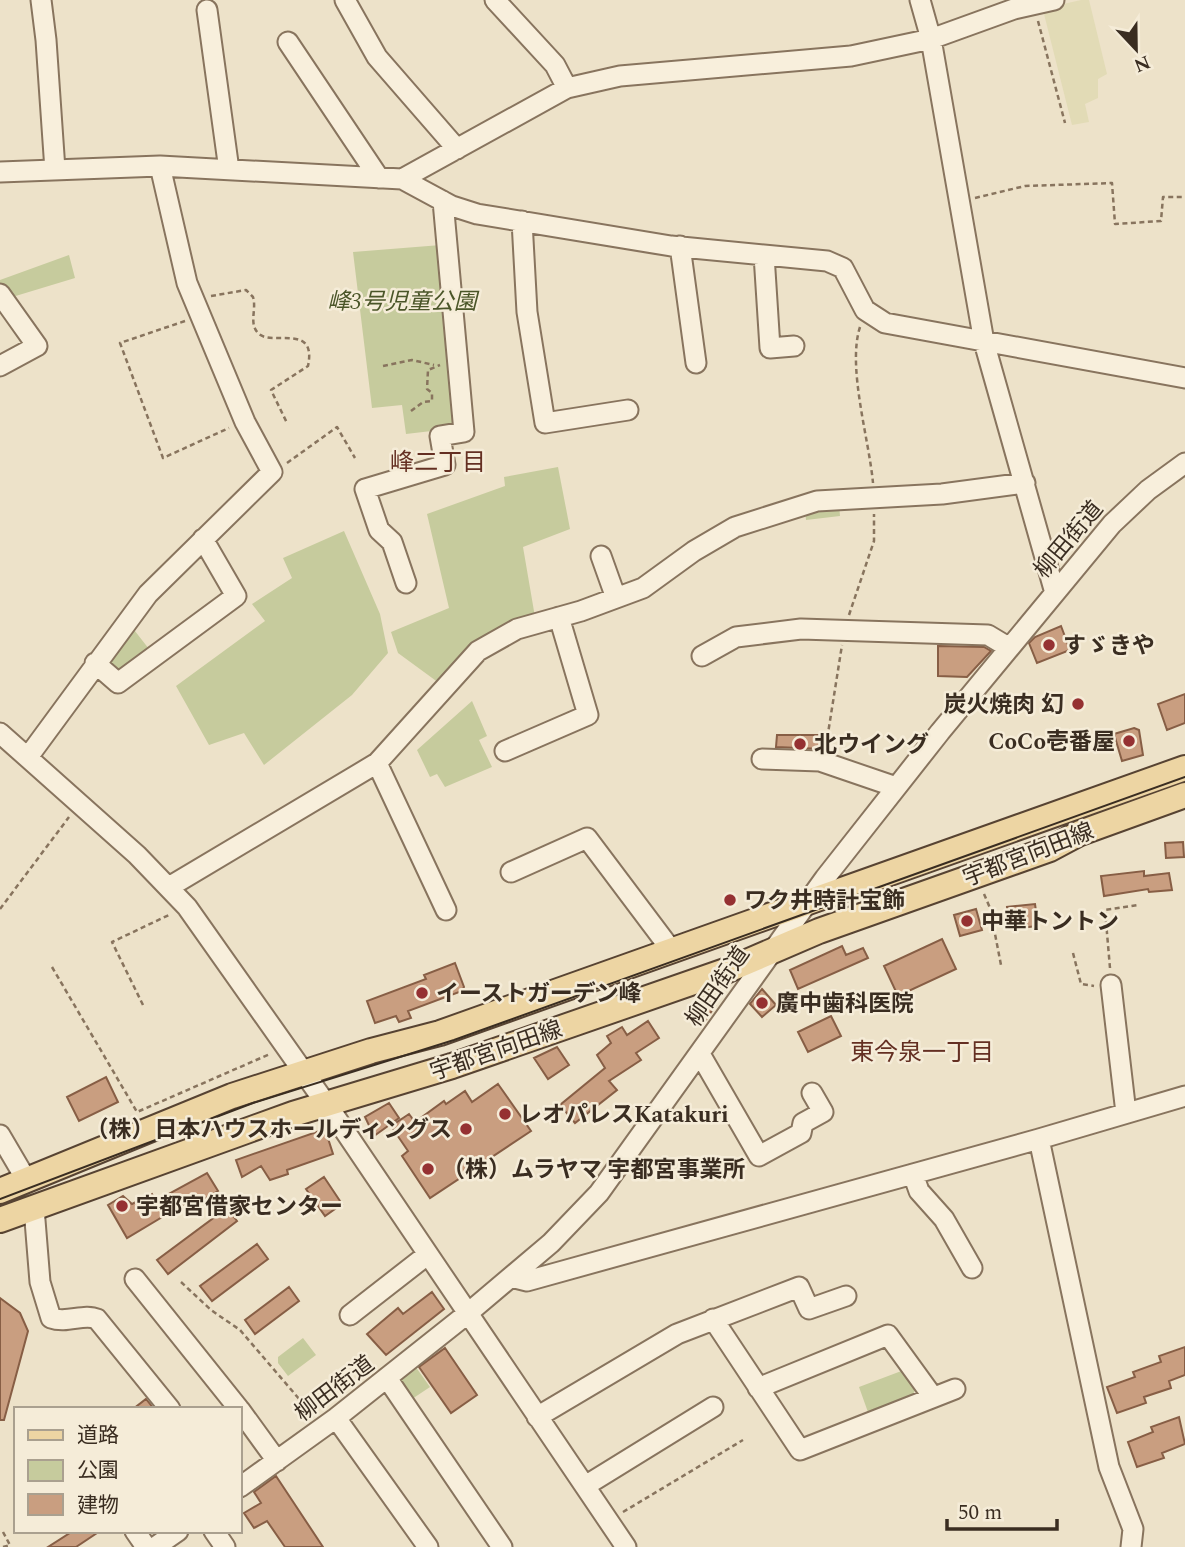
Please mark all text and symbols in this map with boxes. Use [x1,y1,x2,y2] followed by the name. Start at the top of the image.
[1101,14,1171,84] north arrow
[1129,47,1154,80] text: N
[327,285,480,320] park label: 峰3号児童公園
[390,445,486,481] district label: 峰二丁目
[1026,493,1112,586] street label: 柳田街道
[1063,629,1155,664] place label: すゞきや
[1041,637,1057,653] marker: すゞきや
[943,688,1064,723] place label: 炭火焼肉 幻
[1070,696,1086,712] marker: 炭火焼肉 幻
[988,725,1115,760] place label: CoCo壱番屋
[814,728,929,763] place label: 北ウイング
[1121,733,1137,749] marker: CoCo壱番屋
[792,736,808,752] marker: 北ウイング
[958,814,1099,896] street label: 宇都宮向田線
[744,884,905,919] place label: ワク井時計宝飾
[722,892,738,908] marker: ワク井時計宝飾
[981,905,1119,940] place label: 中華トントン
[959,913,975,929] marker: 中華トントン
[678,939,759,1035] street label: 柳田街道
[436,977,642,1012] place label: イーストガーデン峰
[414,985,430,1001] marker: イーストガーデン峰
[776,987,914,1022] place label: 廣中歯科医院
[754,995,770,1011] marker: 廣中歯科医院
[426,1012,567,1090] street label: 宇都宮向田線
[850,1035,994,1071] district label: 東今泉一丁目
[519,1098,729,1133] place label: レオパレスKatakuri
[497,1106,513,1122] marker: レオパレスKatakuri
[86,1113,452,1148] place label: （株）日本ハウスホールディングス
[458,1121,474,1137] marker: （株）日本ハウスホールディングス
[442,1153,746,1188] place label: （株）ムラヤマ 宇都宮事業所
[420,1161,436,1177] marker: （株）ムラヤマ 宇都宮事業所
[136,1190,343,1225] place label: 宇都宮借家センター
[114,1198,130,1214] marker: 宇都宮借家センター
[288,1348,382,1431] street label: 柳田街道
[14,1407,242,1533] legend
[77,1420,119,1452] text: 道路
[77,1455,119,1487] text: 公園
[947,1488,1057,1532] scale bar
[77,1490,119,1522] text: 建物
[958,1497,1002,1529] text: 50 m

